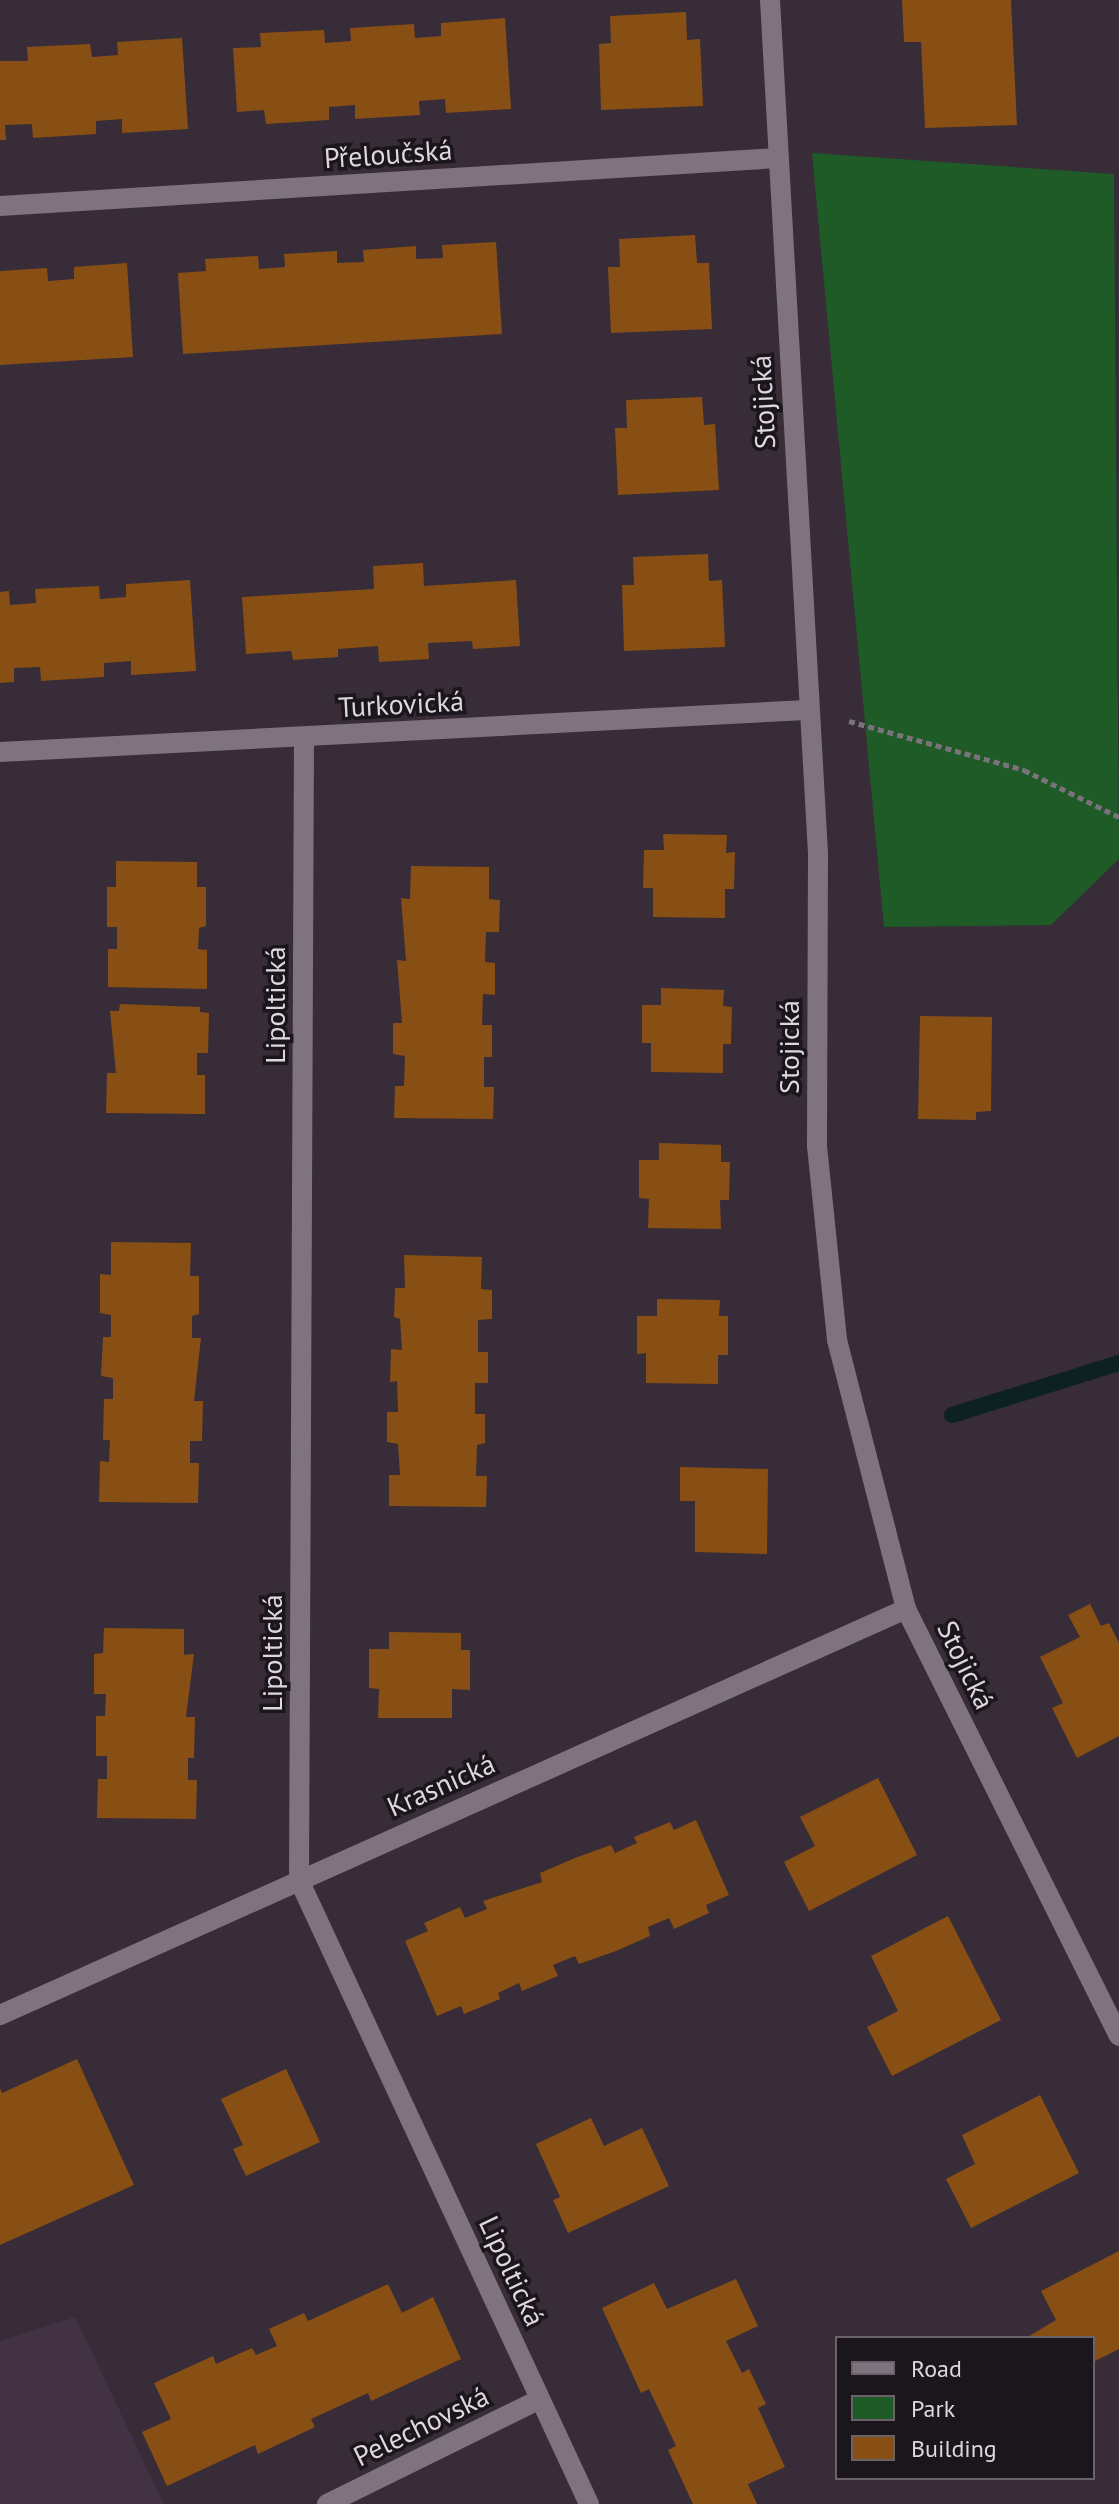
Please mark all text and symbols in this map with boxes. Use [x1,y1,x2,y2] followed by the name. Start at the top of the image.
[323,133,453,175] street label: Přeloučská
[744,354,782,450] street label: Stojická
[337,684,465,724] street label: Turkovická
[258,946,292,1064] street label: Lipoltická
[772,1000,806,1094] street label: Stojická
[255,1594,289,1712] street label: Lipoltická
[930,1615,1002,1715] street label: Stojická
[382,1746,500,1824] street label: Krasnická
[472,2211,552,2331] street label: Lipoltická
[835,2336,1095,2480] legend
[911,2353,962,2384] text: Road
[348,2379,494,2473] street label: Pelechovská
[911,2393,955,2424] text: Park
[911,2433,997,2464] text: Building

